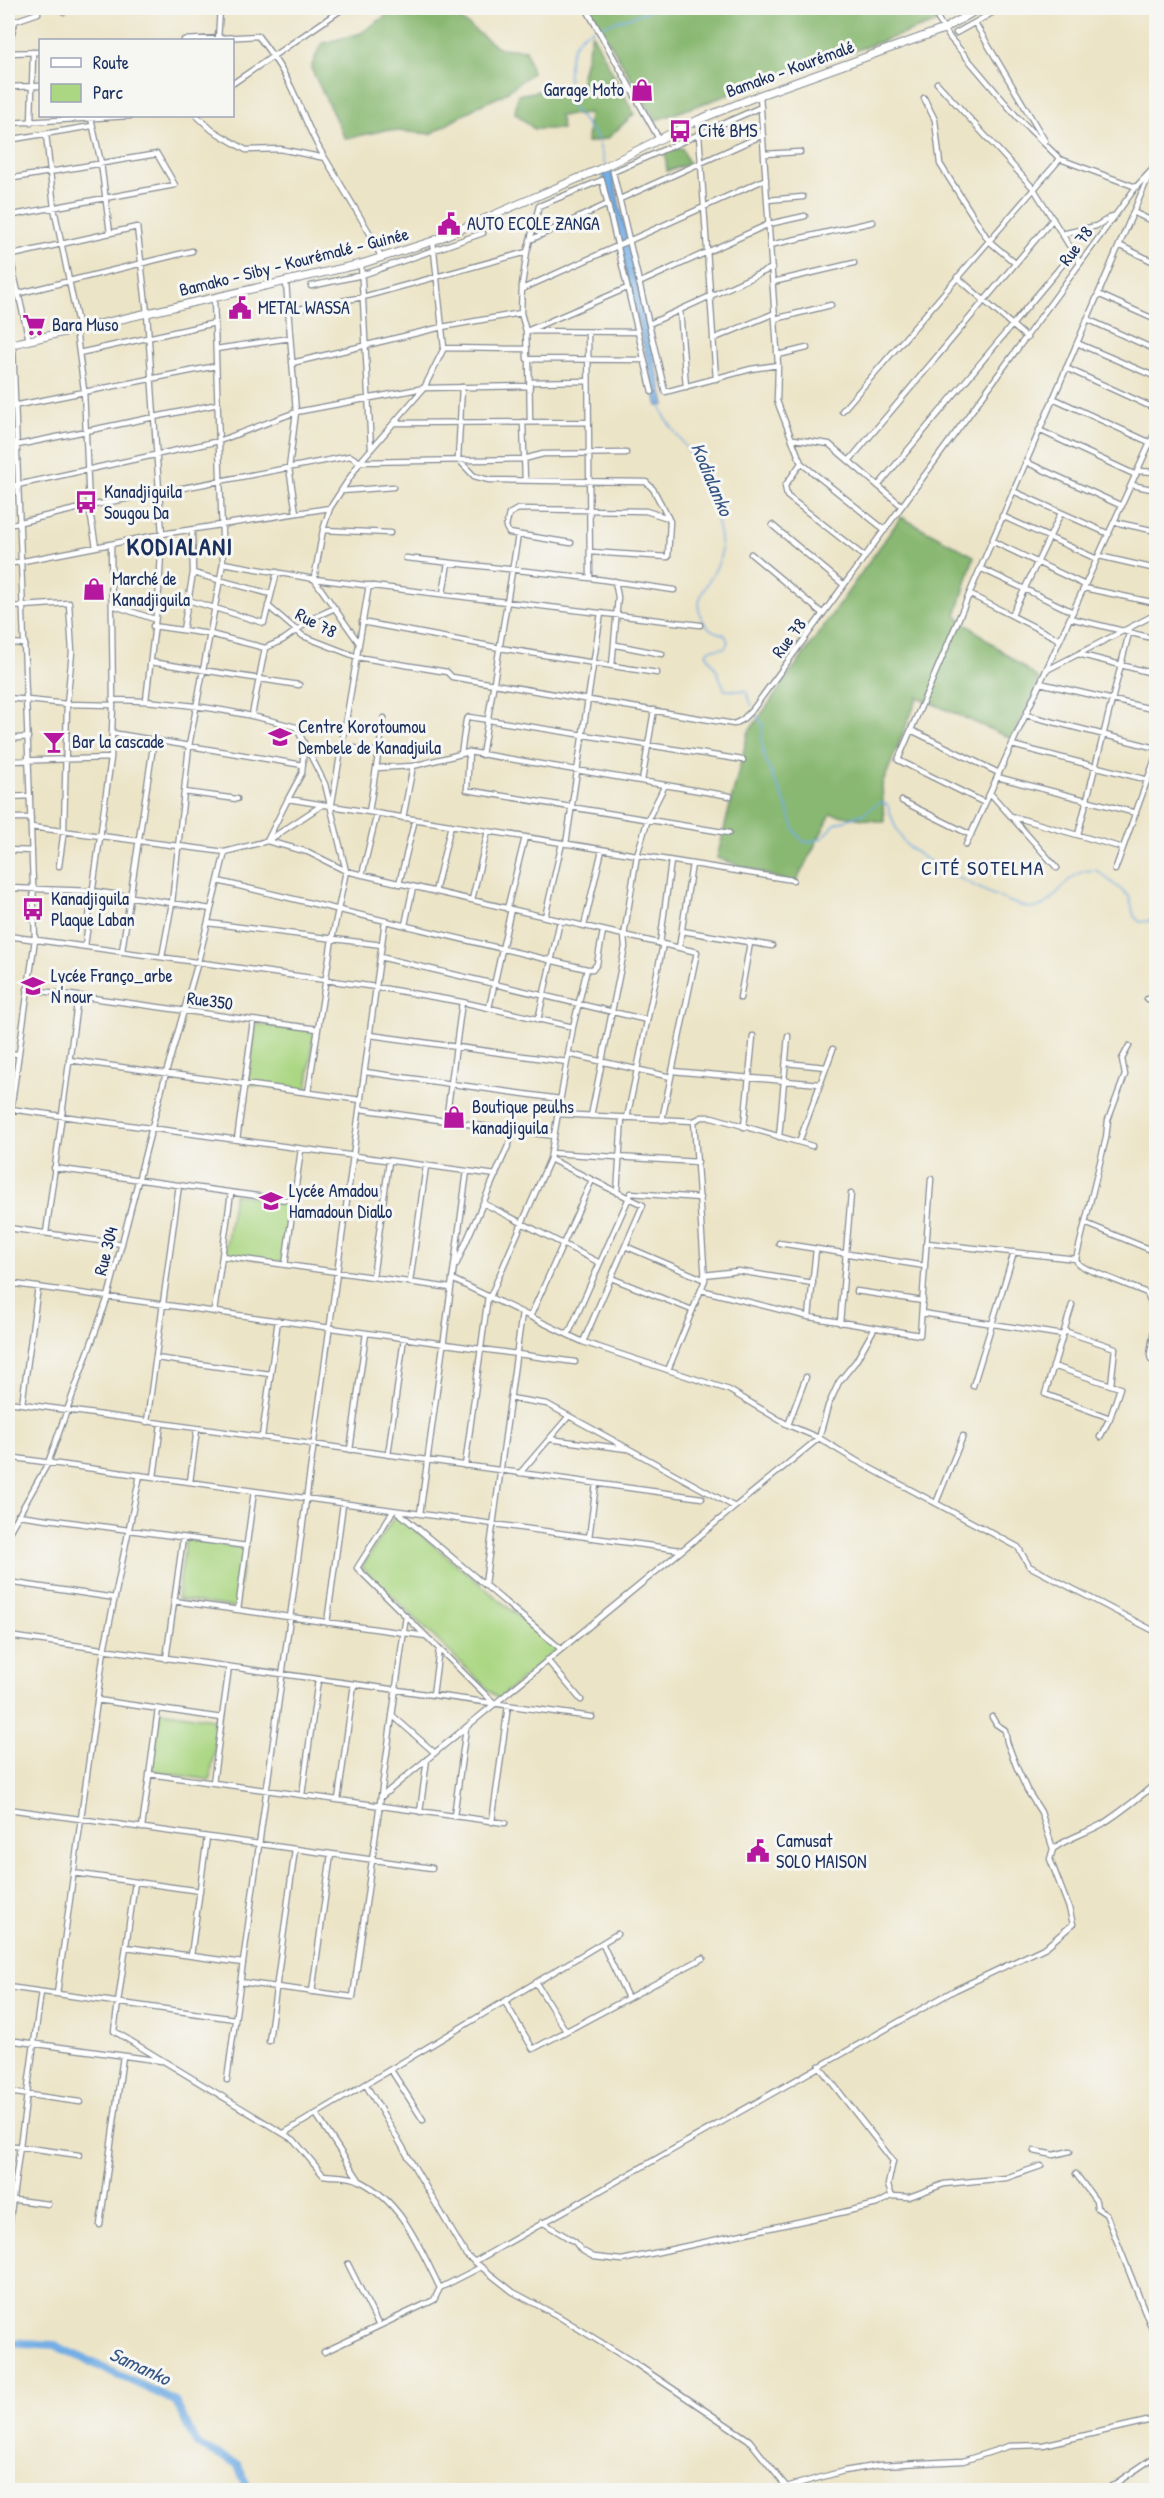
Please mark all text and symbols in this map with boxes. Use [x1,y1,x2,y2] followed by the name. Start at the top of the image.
[722,34,858,103] street label: Bamako - Kourémalé
[39,39,234,117] legend
[93,50,129,75] text: Route
[544,77,624,102] place label: Garage Moto
[629,77,655,103] shop icon: Garage Moto
[93,80,123,105] text: Parc
[667,118,693,144] bus stop icon: Cité BMS
[698,118,758,143] place label: Cité BMS
[436,211,462,237] public building icon: AUTO ECOLE ZANGA
[467,211,600,236] place label: AUTO ECOLE ZANGA
[176,221,411,302] street label: Bamako - Siby - Kourémalé - Guinée
[1053,221,1099,271] street label: Rue 78
[227,295,253,321] public building icon: METAL WASSA
[258,295,350,320] place label: METAL WASSA
[21,312,47,338] supermarket icon: Bara Muso
[52,312,118,337] place label: Bara Muso
[685,438,741,521] water label: Kodialanko
[104,479,182,525] place label: Kanadjiguila Sougou Da
[73,489,99,515] bus stop icon: Kanadjiguila Sougou Da
[126,530,234,562] district label: KODIALANI
[112,566,190,612] place label: Marché de Kanadjiguila
[81,576,107,602] shop icon: Marché de Kanadjiguila
[291,601,341,644] street label: Rue 78
[766,613,812,663] street label: Rue 78
[298,714,441,760] place label: Centre Korotoumou Dembele de Kanadjuila
[267,724,293,750] school or university icon: Centre Korotoumou Dembele de Kanadjuila
[41,729,67,755] bar icon: Bar la cascade
[72,729,164,754] place label: Bar la cascade
[921,854,1045,881] district label: CITÉ SOTELMA
[51,886,135,932] place label: Kanadjiguila Plaque Laban
[20,896,46,922] bus stop icon: Kanadjiguila Plaque Laban
[51,963,173,1009] place label: Lycée Franço_arbe N'nour
[20,973,46,999] school or university icon: Lycée Franço_arbe N'nour
[185,985,235,1016] street label: Rue350
[472,1094,574,1140] place label: Boutique peulhs kanadjiguila
[441,1104,467,1130] shop icon: Boutique peulhs kanadjiguila
[289,1178,392,1224] place label: Lycée Amadou Hamadoun Diallo
[258,1188,284,1214] school or university icon: Lycée Amadou Hamadoun Diallo
[87,1224,124,1278] street label: Rue 304
[776,1828,867,1874] place label: Camusat SOLO MAISON
[745,1838,771,1864] public building icon: Camusat SOLO MAISON
[106,2340,177,2392] water label: Samanko

